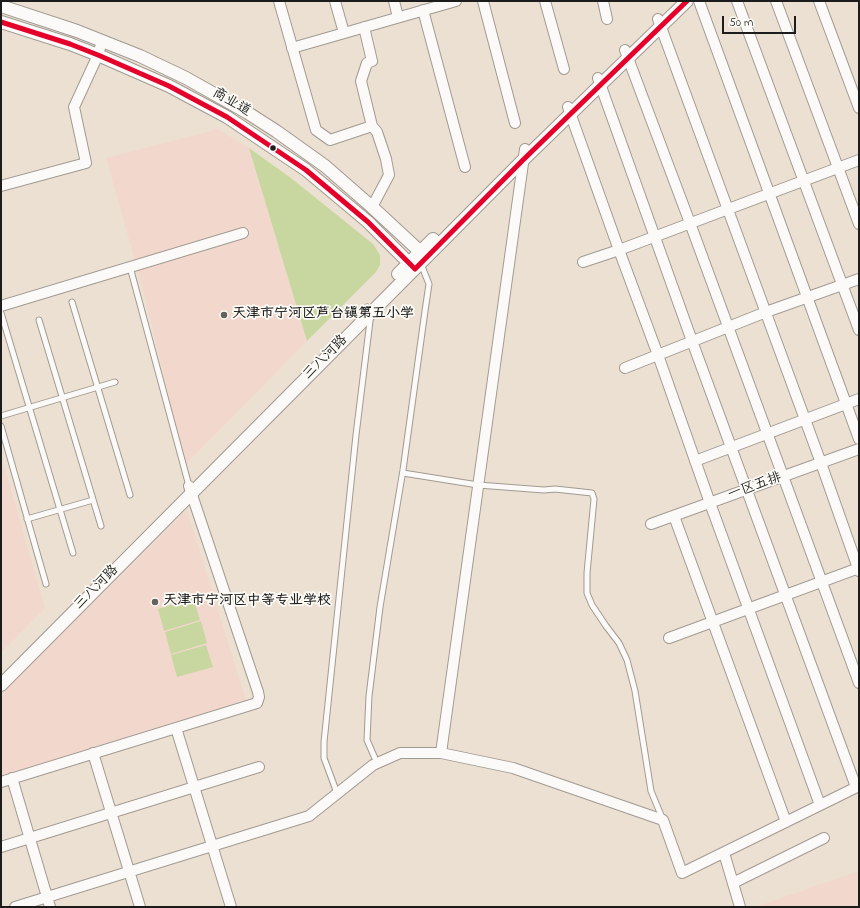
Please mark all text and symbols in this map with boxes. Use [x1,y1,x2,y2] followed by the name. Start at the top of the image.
[724,8,798,34] scale bar
[729,14,753,32] text: 50 m
[209,85,253,121] street label: 商业道
[268,143,278,153] unlabelled marker
[232,307,414,323] place label: 天津市宁河区芦台镇第五小学
[219,310,229,320] marker: 天津市宁河区芦台镇第五小学
[300,332,352,384] street label: 三八河路
[726,470,784,504] street label: 一区五排
[71,562,123,614] street label: 三八河路
[163,594,331,610] place label: 天津市宁河区中等专业学校
[150,597,160,607] marker: 天津市宁河区中等专业学校

